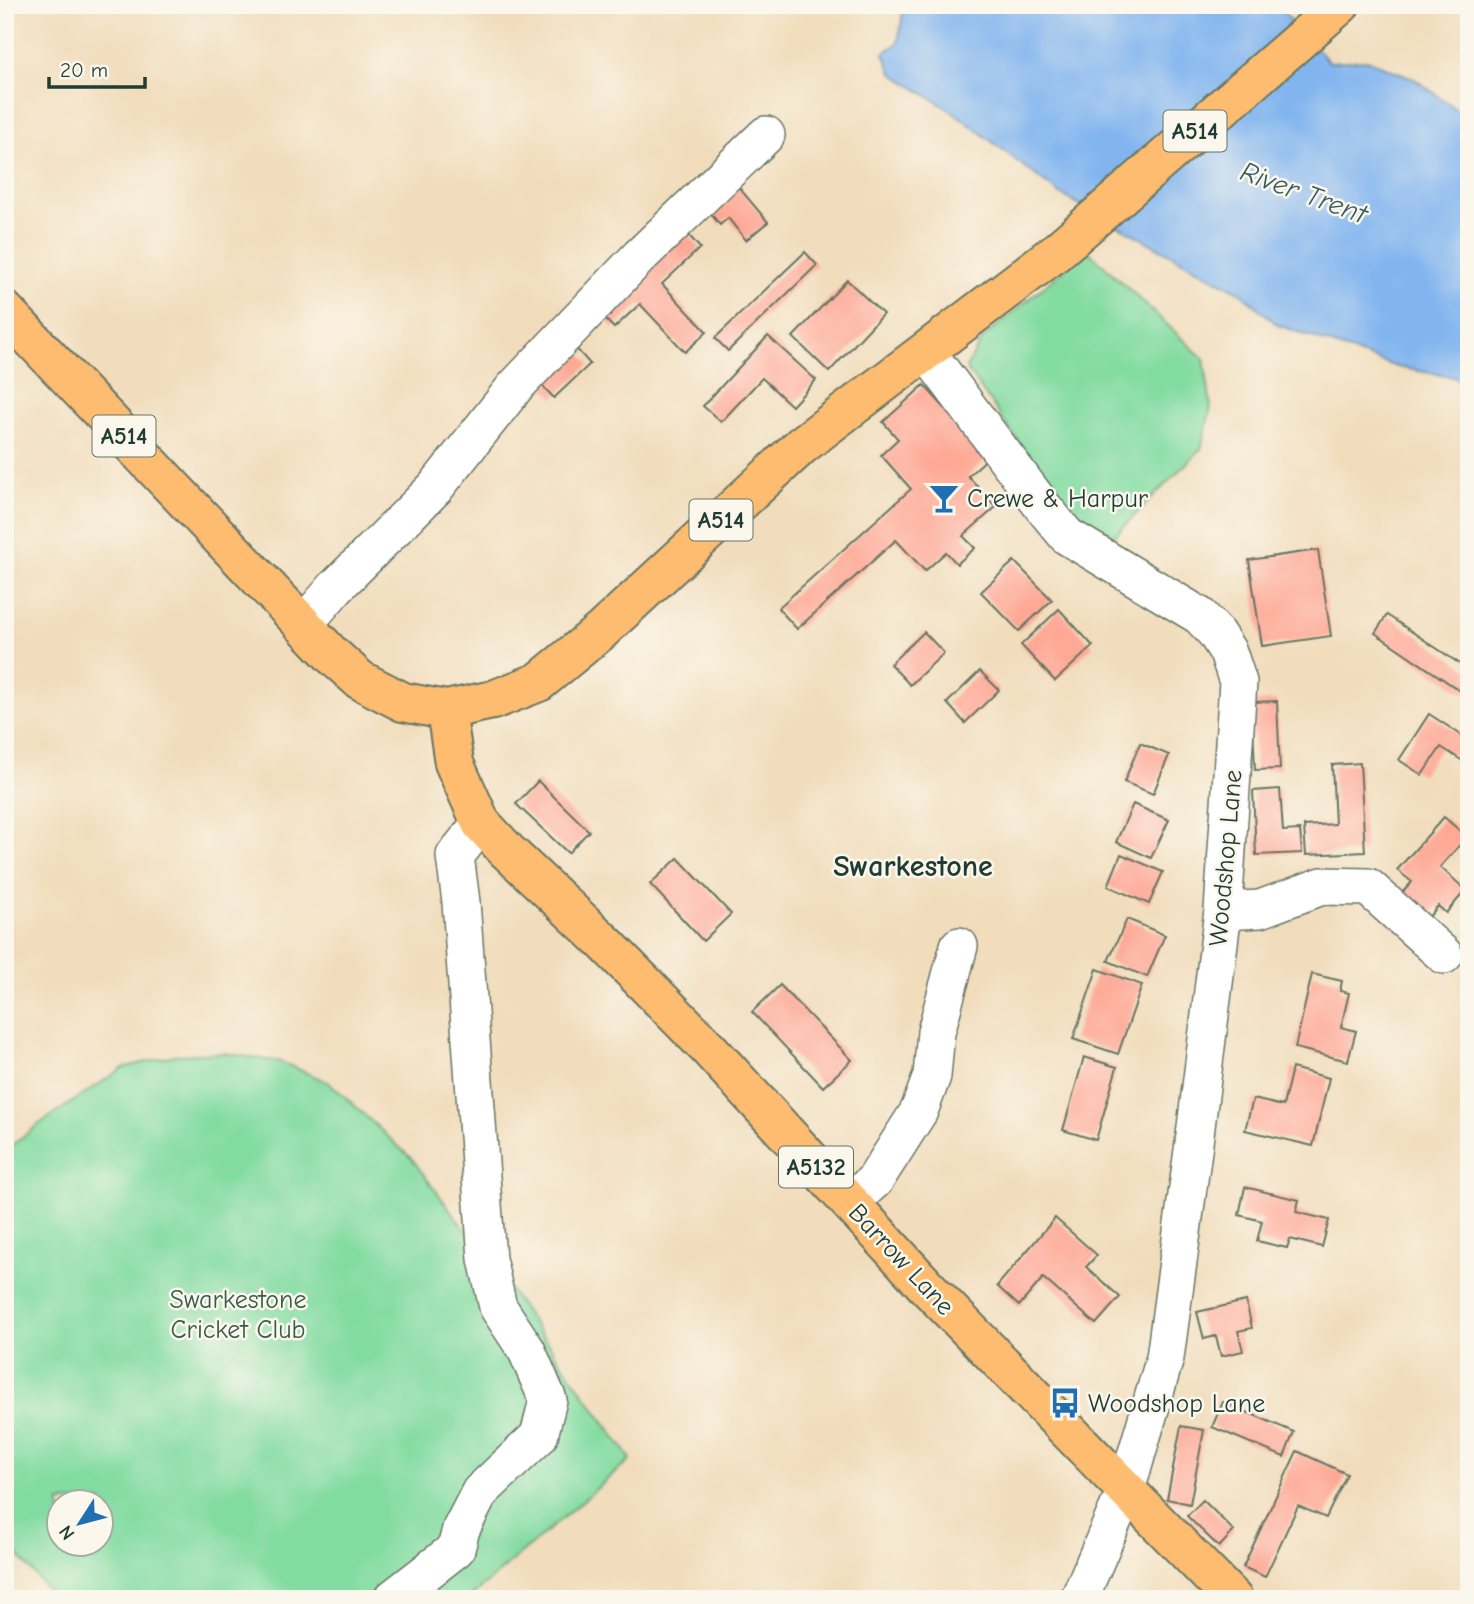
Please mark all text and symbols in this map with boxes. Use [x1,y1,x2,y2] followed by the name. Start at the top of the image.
[49,46,145,90] scale bar
[60,58,108,82] text: 20 m
[1164,110,1226,152] road number: A514
[1236,155,1373,231] water label: River Trent
[92,416,156,456] road number: A514
[927,481,961,515] bar icon: Crewe & Harpur
[967,484,1149,514] place label: Crewe & Harpur
[690,500,752,540] road number: A514
[1203,769,1249,948] street label: Woodshop Lane
[833,849,993,884] district label: Swarkestone
[779,1147,853,1188] road number: A5132
[842,1198,960,1321] street label: Barrow Lane
[170,1285,306,1345] park label: Swarkestone Cricket Club
[1048,1386,1082,1420] bus stop icon: Woodshop Lane
[1088,1389,1265,1419] place label: Woodshop Lane
[46,1488,116,1558] north arrow
[55,1521,80,1544] text: N

